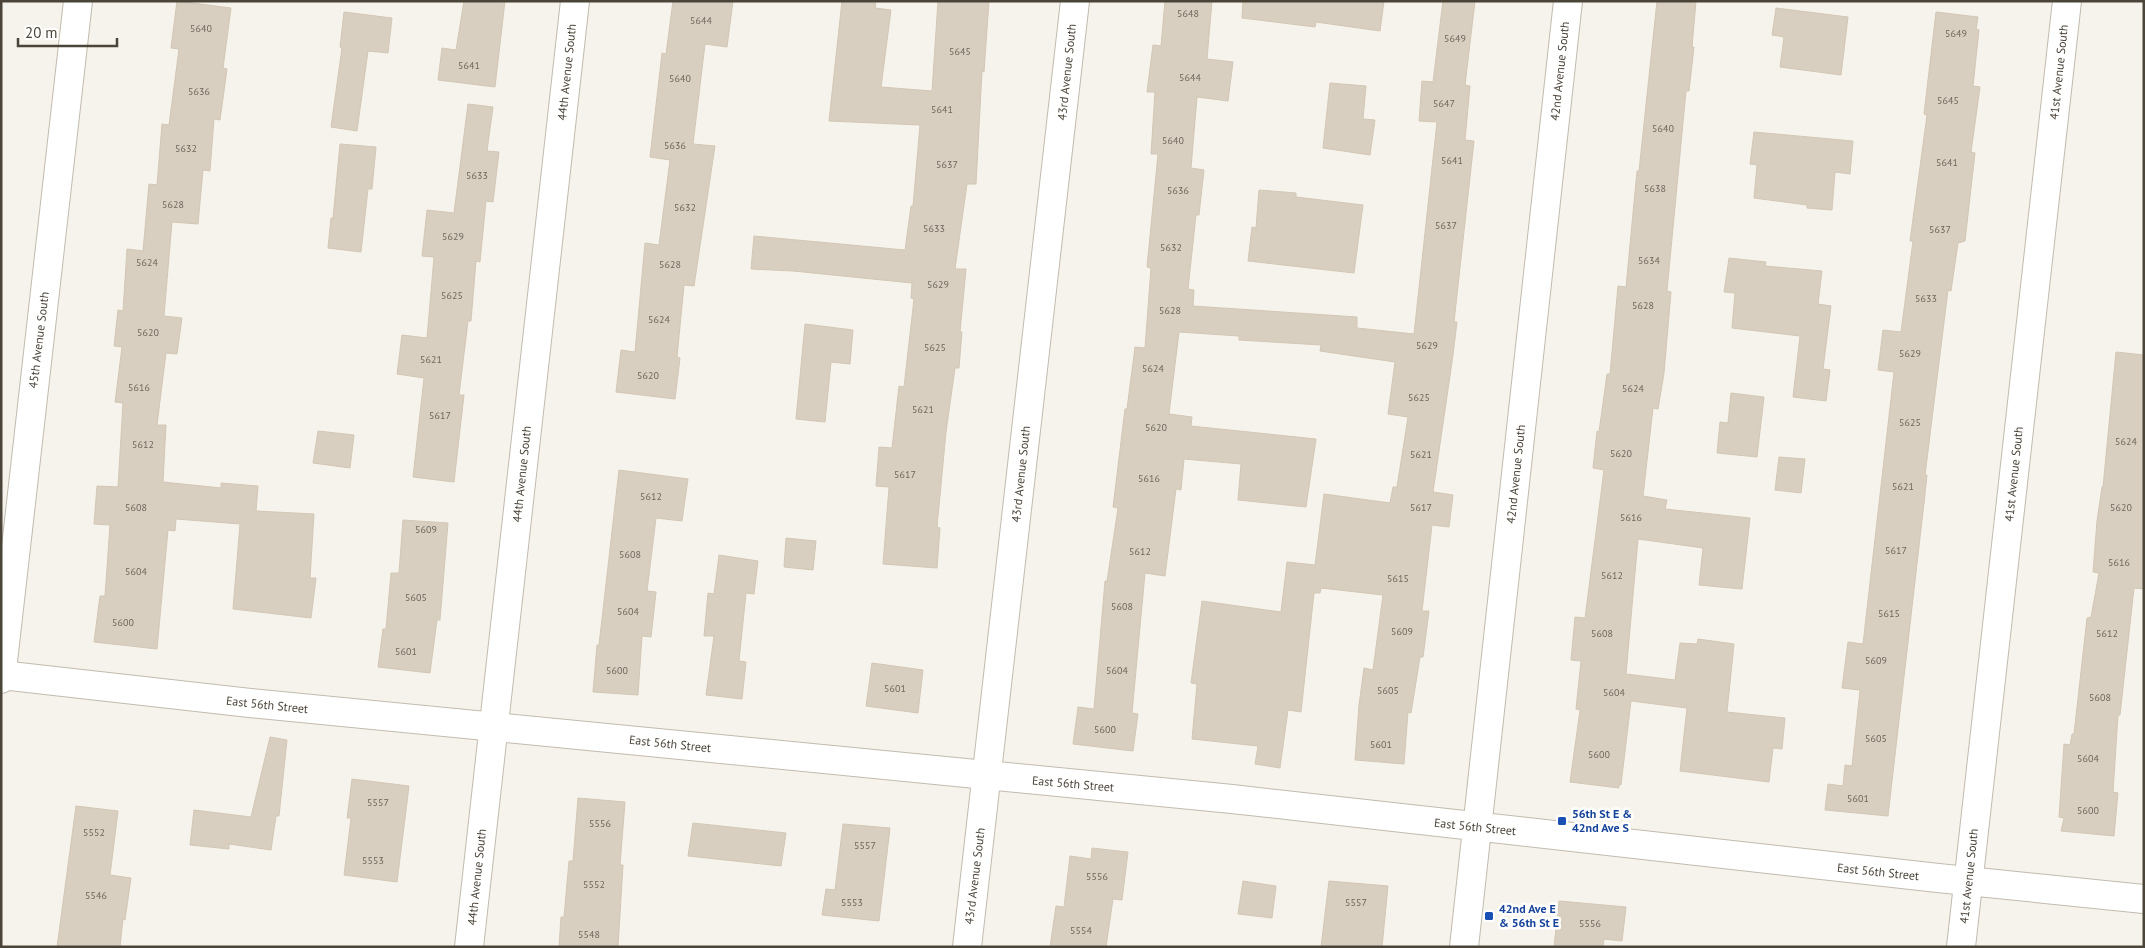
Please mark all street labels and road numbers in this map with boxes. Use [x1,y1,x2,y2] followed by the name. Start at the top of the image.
[1547,21,1572,121] street label: 42nd Avenue South
[554,23,579,121] street label: 44th Avenue South
[1054,23,1079,121] street label: 43rd Avenue South
[2046,24,2071,120] street label: 41st Avenue South
[25,291,52,389] street label: 45th Avenue South
[1503,424,1528,524] street label: 42nd Avenue South
[509,425,534,523] street label: 44th Avenue South
[1008,425,1033,523] street label: 43rd Avenue South
[2001,426,2026,522] street label: 41st Avenue South
[225,693,309,716] street label: East 56th Street
[628,732,712,755] street label: East 56th Street
[1031,772,1115,795] street label: East 56th Street
[1433,815,1517,838] street label: East 56th Street
[961,827,988,925] street label: 43rd Avenue South
[464,828,489,926] street label: 44th Avenue South
[1956,828,1981,924] street label: 41st Avenue South
[1836,860,1920,883] street label: East 56th Street

